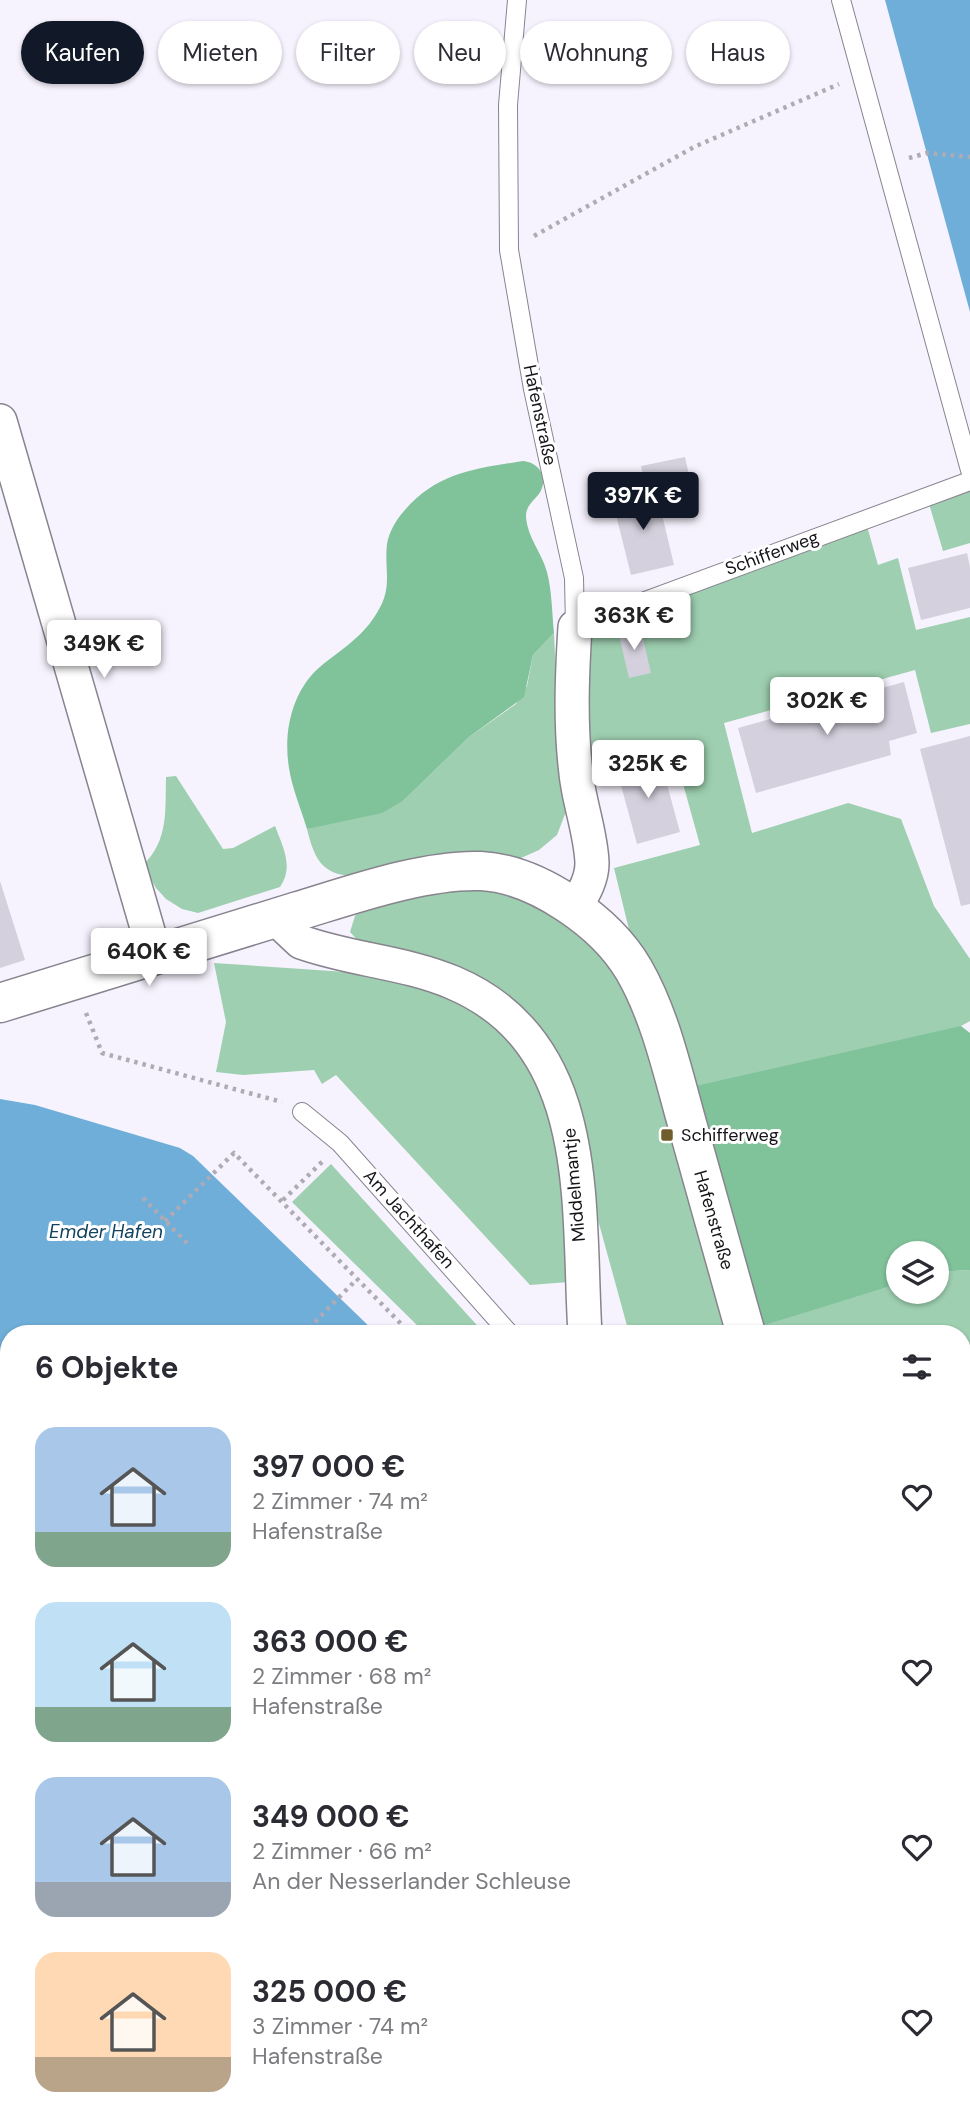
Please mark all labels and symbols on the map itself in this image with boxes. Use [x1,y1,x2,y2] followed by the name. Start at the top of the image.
[518,362,562,468] street label: Hafenstraße
[586,472,700,532] pin: 397K €
[722,525,822,581] street label: Schifferweg
[577,592,691,652] pin: 363K €
[47,620,161,680] pin: 349K €
[770,678,884,737] pin: 302K €
[591,740,705,800] pin: 325K €
[92,928,206,988] pin: 640K €
[681,1123,779,1147] place label: Schifferweg
[557,1127,591,1243] street label: Middelmantje
[659,1127,675,1143] marker: Schifferweg
[358,1164,460,1274] street label: Am Jachthafen
[688,1167,740,1273] street label: Hafenstraße
[49,1219,163,1244] water label: Emder Hafen

